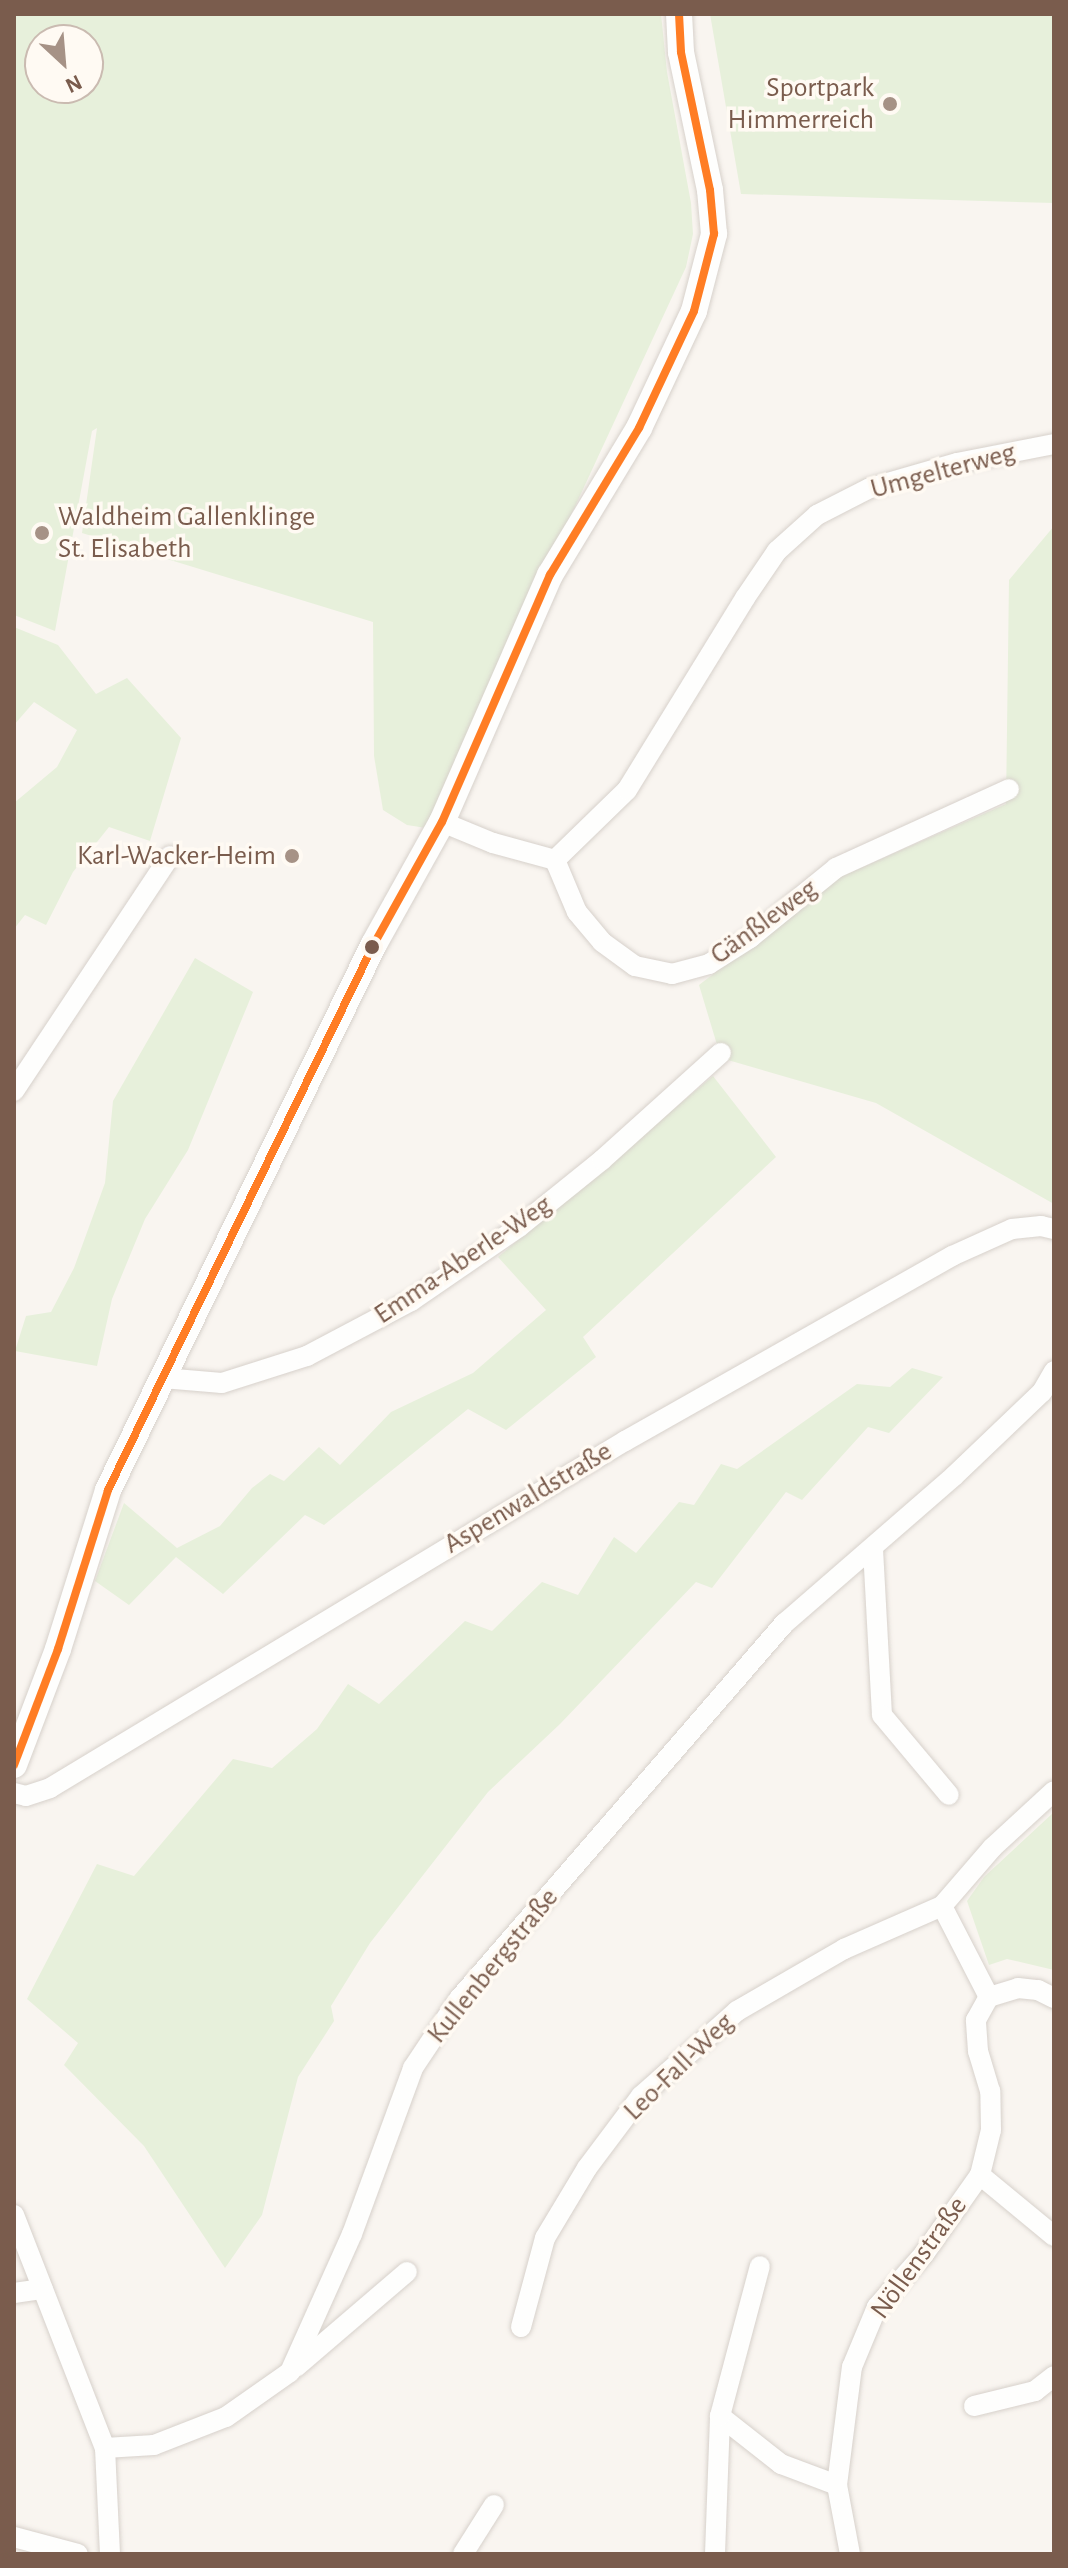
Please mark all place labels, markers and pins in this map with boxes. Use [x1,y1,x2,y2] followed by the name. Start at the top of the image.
[728,71,874,137] place label: Sportpark Himmerreich
[881,95,899,113] marker: Sportpark Himmerreich
[58,500,315,566] place label: Waldheim Gallenklinge St. Elisabeth
[33,524,51,542] marker: Waldheim Gallenklinge St. Elisabeth
[77,839,276,873] place label: Karl-Wacker-Heim
[283,847,301,865] marker: Karl-Wacker-Heim
[364,939,380,955] unlabelled marker

